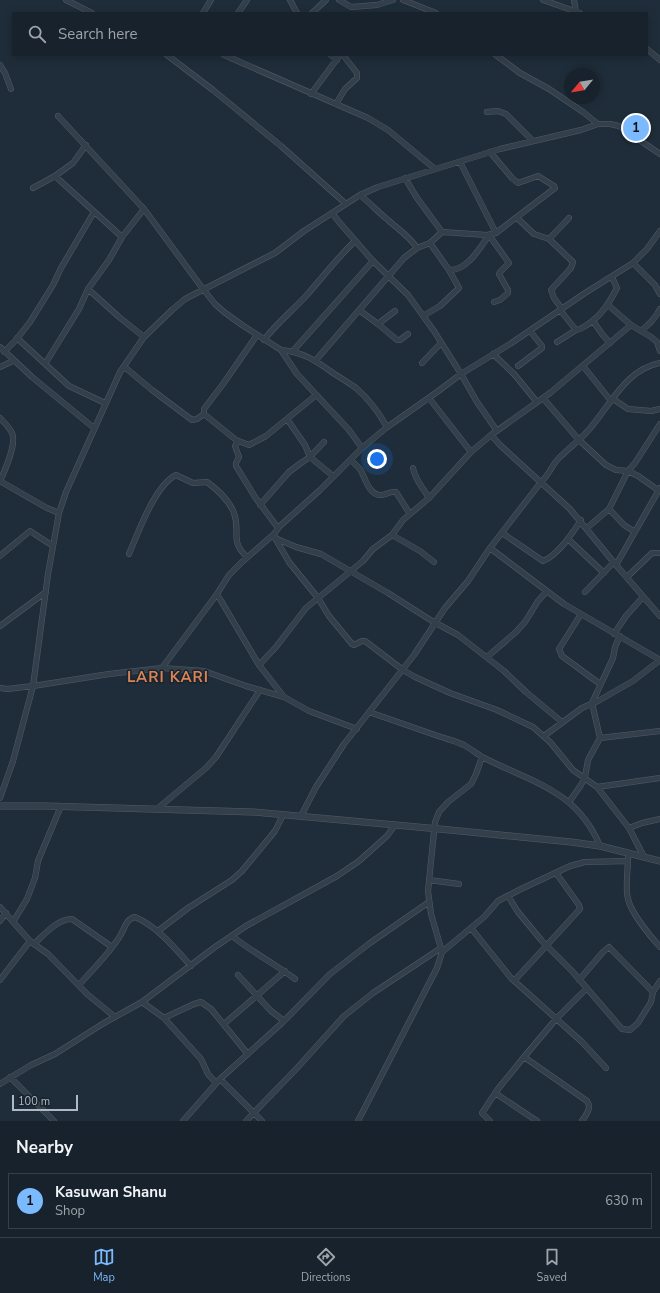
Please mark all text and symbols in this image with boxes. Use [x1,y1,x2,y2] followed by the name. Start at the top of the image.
[12,12,648,56] search box
[26,23,48,45] icon: search
[58,24,138,44] text: Search here
[564,68,600,104] north arrow
[623,113,649,143] pin: 1
[367,449,387,469] your location
[127,667,209,687] district label: LARI KARI
[12,1093,78,1112] scale bar
[18,1094,50,1109] text: 100 m
[16,1136,73,1159] text: Nearby
[55,1182,167,1202] text: Kasuwan Shanu
[26,1192,34,1210] text: 1
[605,1192,643,1210] text: 630 m
[55,1202,85,1220] text: Shop
[93,1246,115,1285] tab: Map
[301,1246,351,1285] tab: Directions
[537,1246,567,1285] tab: Saved

